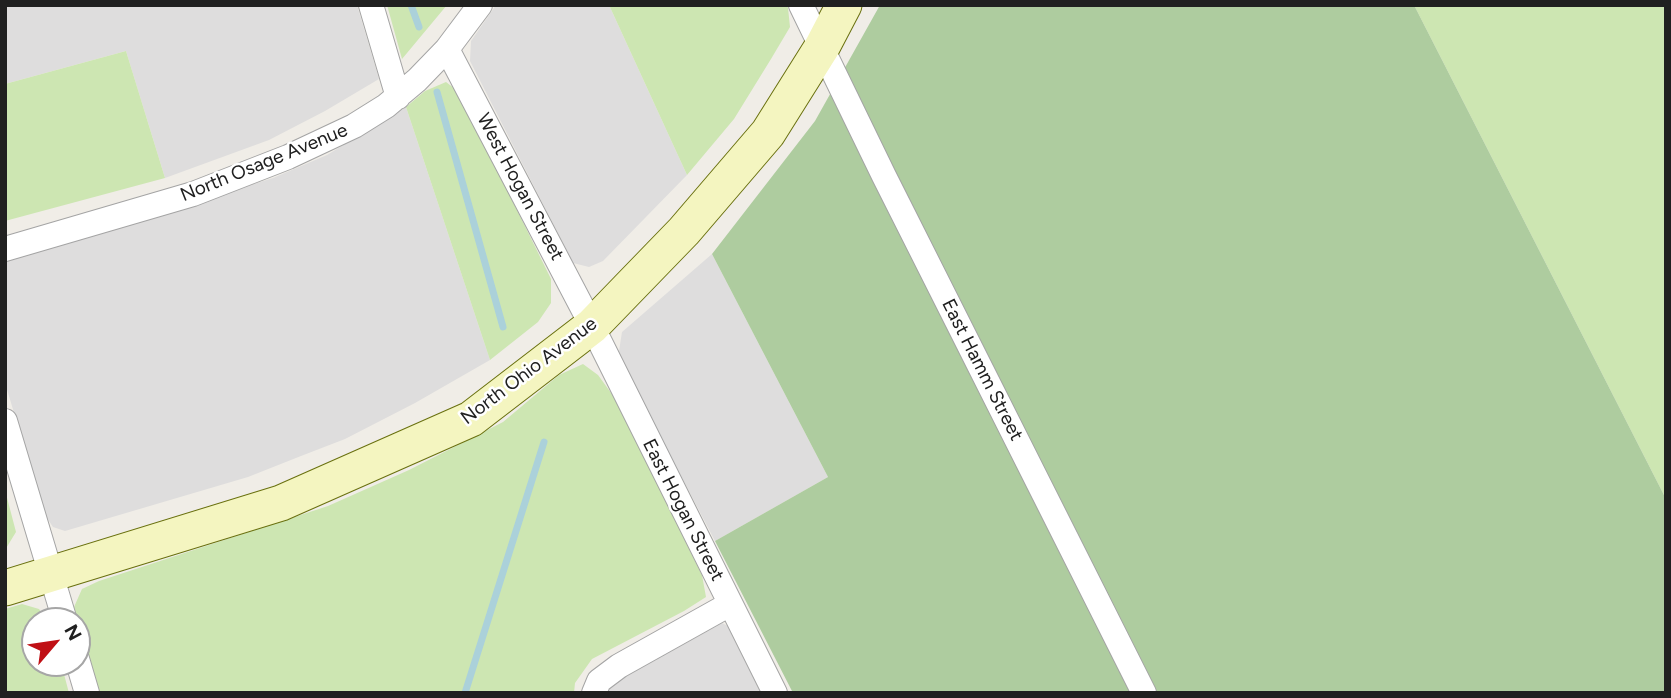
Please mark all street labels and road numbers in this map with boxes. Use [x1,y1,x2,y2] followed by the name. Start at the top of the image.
[472,110,568,264] street label: West Hogan Street
[177,119,351,207] street label: North Osage Avenue
[936,295,1028,445] street label: East Hamm Street
[457,312,601,430] street label: North Ohio Avenue
[637,435,729,585] street label: East Hogan Street

